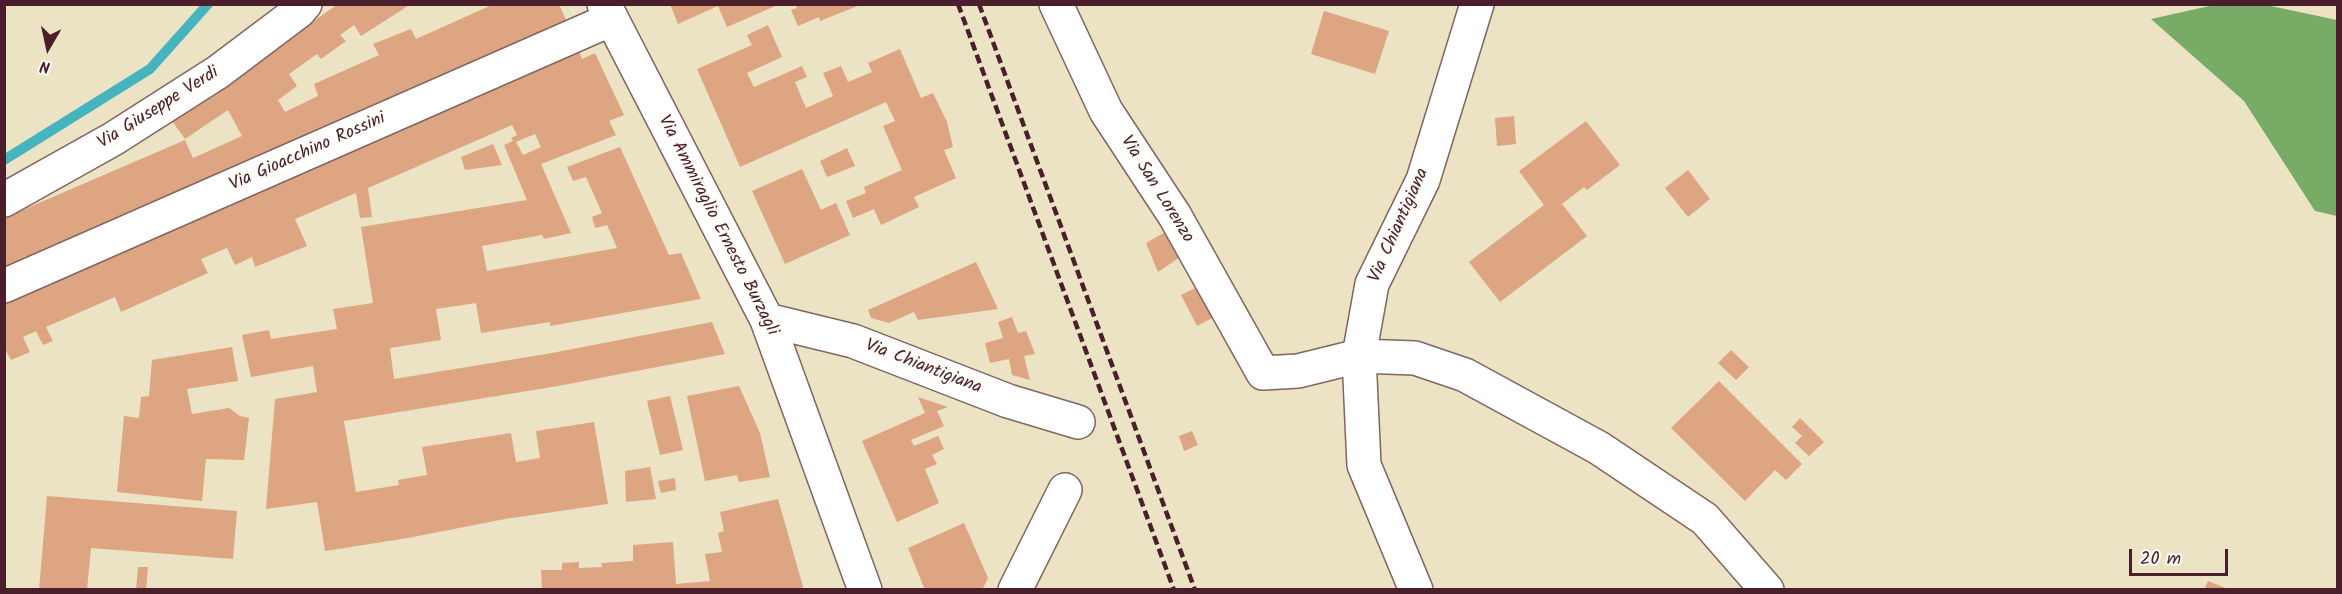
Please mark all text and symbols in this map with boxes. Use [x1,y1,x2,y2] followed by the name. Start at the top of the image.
[18,18,78,78] north arrow
[38,53,52,79] text: N
[94,63,224,155] street label: Via Giuseppe Verdi
[227,109,389,197] street label: Via Gioacchino Rossini
[652,112,782,340] street label: Via Ammiraglio Ernesto Burzagli
[1115,133,1197,247] street label: Via San Lorenzo
[1365,166,1435,286] street label: Via Chiantigiana
[862,336,984,400] street label: Via Chiantigiana
[2132,537,2231,575] scale bar
[2140,545,2181,574] text: 20 m

